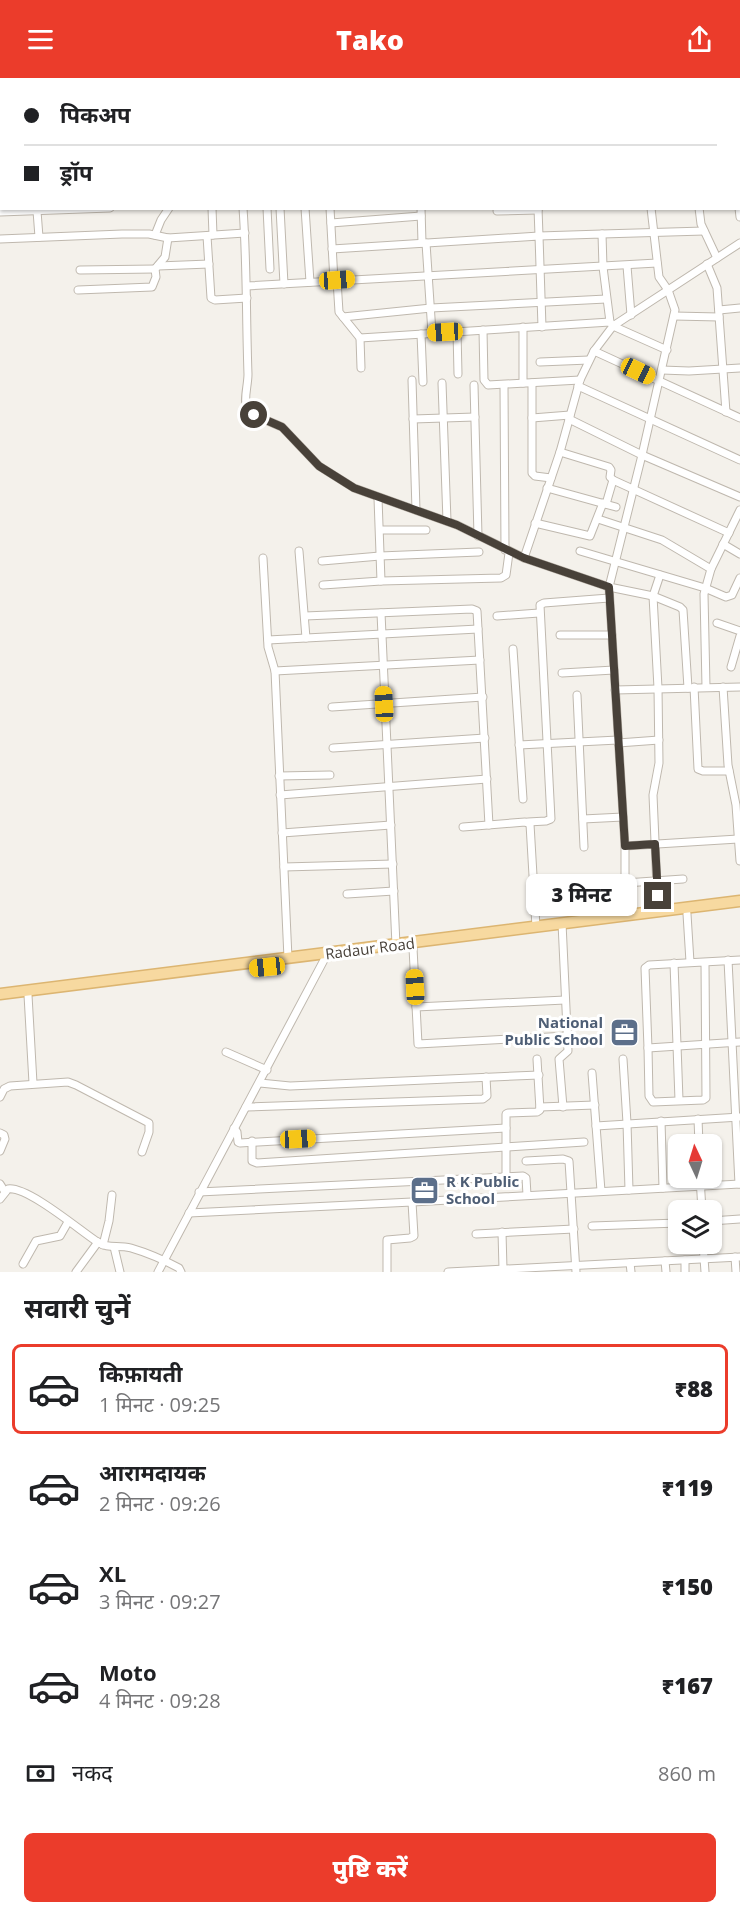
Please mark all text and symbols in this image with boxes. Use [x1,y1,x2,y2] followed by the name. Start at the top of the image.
[336,21,404,58] text: Tako
[24,23,57,56] icon: menu
[683,23,716,56] icon: share
[60,99,131,129] text: पिकअप
[60,157,93,187] text: ड्रॉप
[318,270,356,290] car
[427,322,463,342] car
[618,355,658,387] car
[240,401,267,428] route start
[374,686,394,722] car
[526,875,637,917] callout: 3 मिनट
[552,881,611,908] text: 3 मिनट
[644,882,671,909] route end
[324,933,416,963] street label: Radaur Road
[248,956,286,978] car
[405,969,425,1005] car
[504,1012,603,1049] place label: National Public School
[608,1016,640,1048] office icon: National Public School
[280,1129,316,1149] car
[668,1134,722,1188] north arrow
[668,1134,722,1254] map controls
[446,1171,520,1208] place label: R K Public School
[409,1175,441,1207] office icon: R K Public School
[668,1200,722,1254] button: layers
[24,1289,130,1326] text: सवारी चुनें
[99,1358,183,1388] text: किफ़ायती
[27,1362,81,1416] icon: car
[675,1373,713,1403] text: ₹88
[99,1391,221,1418] text: 1 मिनट · 09:25
[99,1457,206,1487] text: आरामदायक
[27,1461,81,1515] icon: car
[662,1472,713,1502] text: ₹119
[99,1490,221,1517] text: 2 मिनट · 09:26
[99,1558,126,1588] text: XL
[27,1560,81,1614] icon: car
[662,1571,713,1601] text: ₹150
[99,1588,221,1615] text: 3 मिनट · 09:27
[99,1657,157,1687] text: Moto
[27,1659,81,1713] icon: car
[662,1670,713,1700] text: ₹167
[99,1687,221,1714] text: 4 मिनट · 09:28
[24,1757,57,1790] icon: cash
[72,1757,113,1787] text: नकद
[658,1760,716,1787] text: 860 m
[24,1833,716,1902] button: पुष्टि करें

